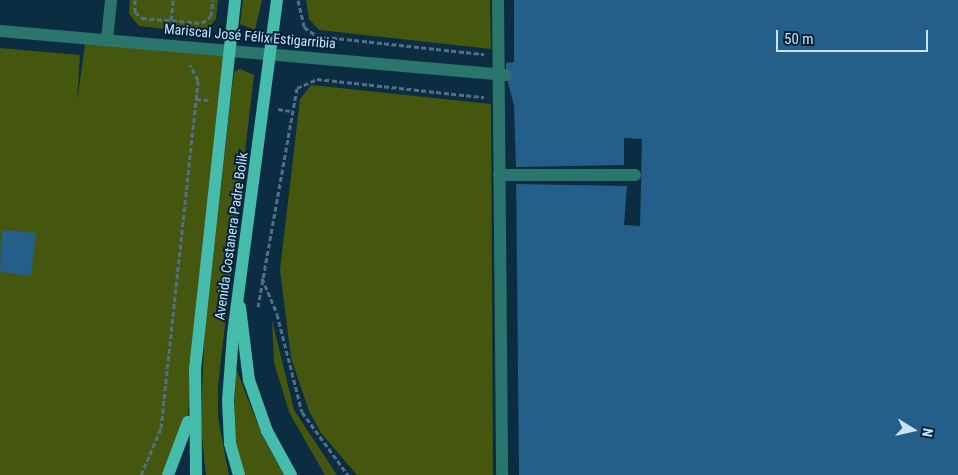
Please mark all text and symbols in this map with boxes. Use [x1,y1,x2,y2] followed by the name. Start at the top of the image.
[163,20,337,52] street label: Mariscal José Félix Estigarribia
[778,20,930,52] scale bar
[784,30,814,48] text: 50 m
[211,151,251,321] street label: Avenida Costanera Padre Bolik
[888,405,938,455] north arrow
[919,427,936,438] text: N

